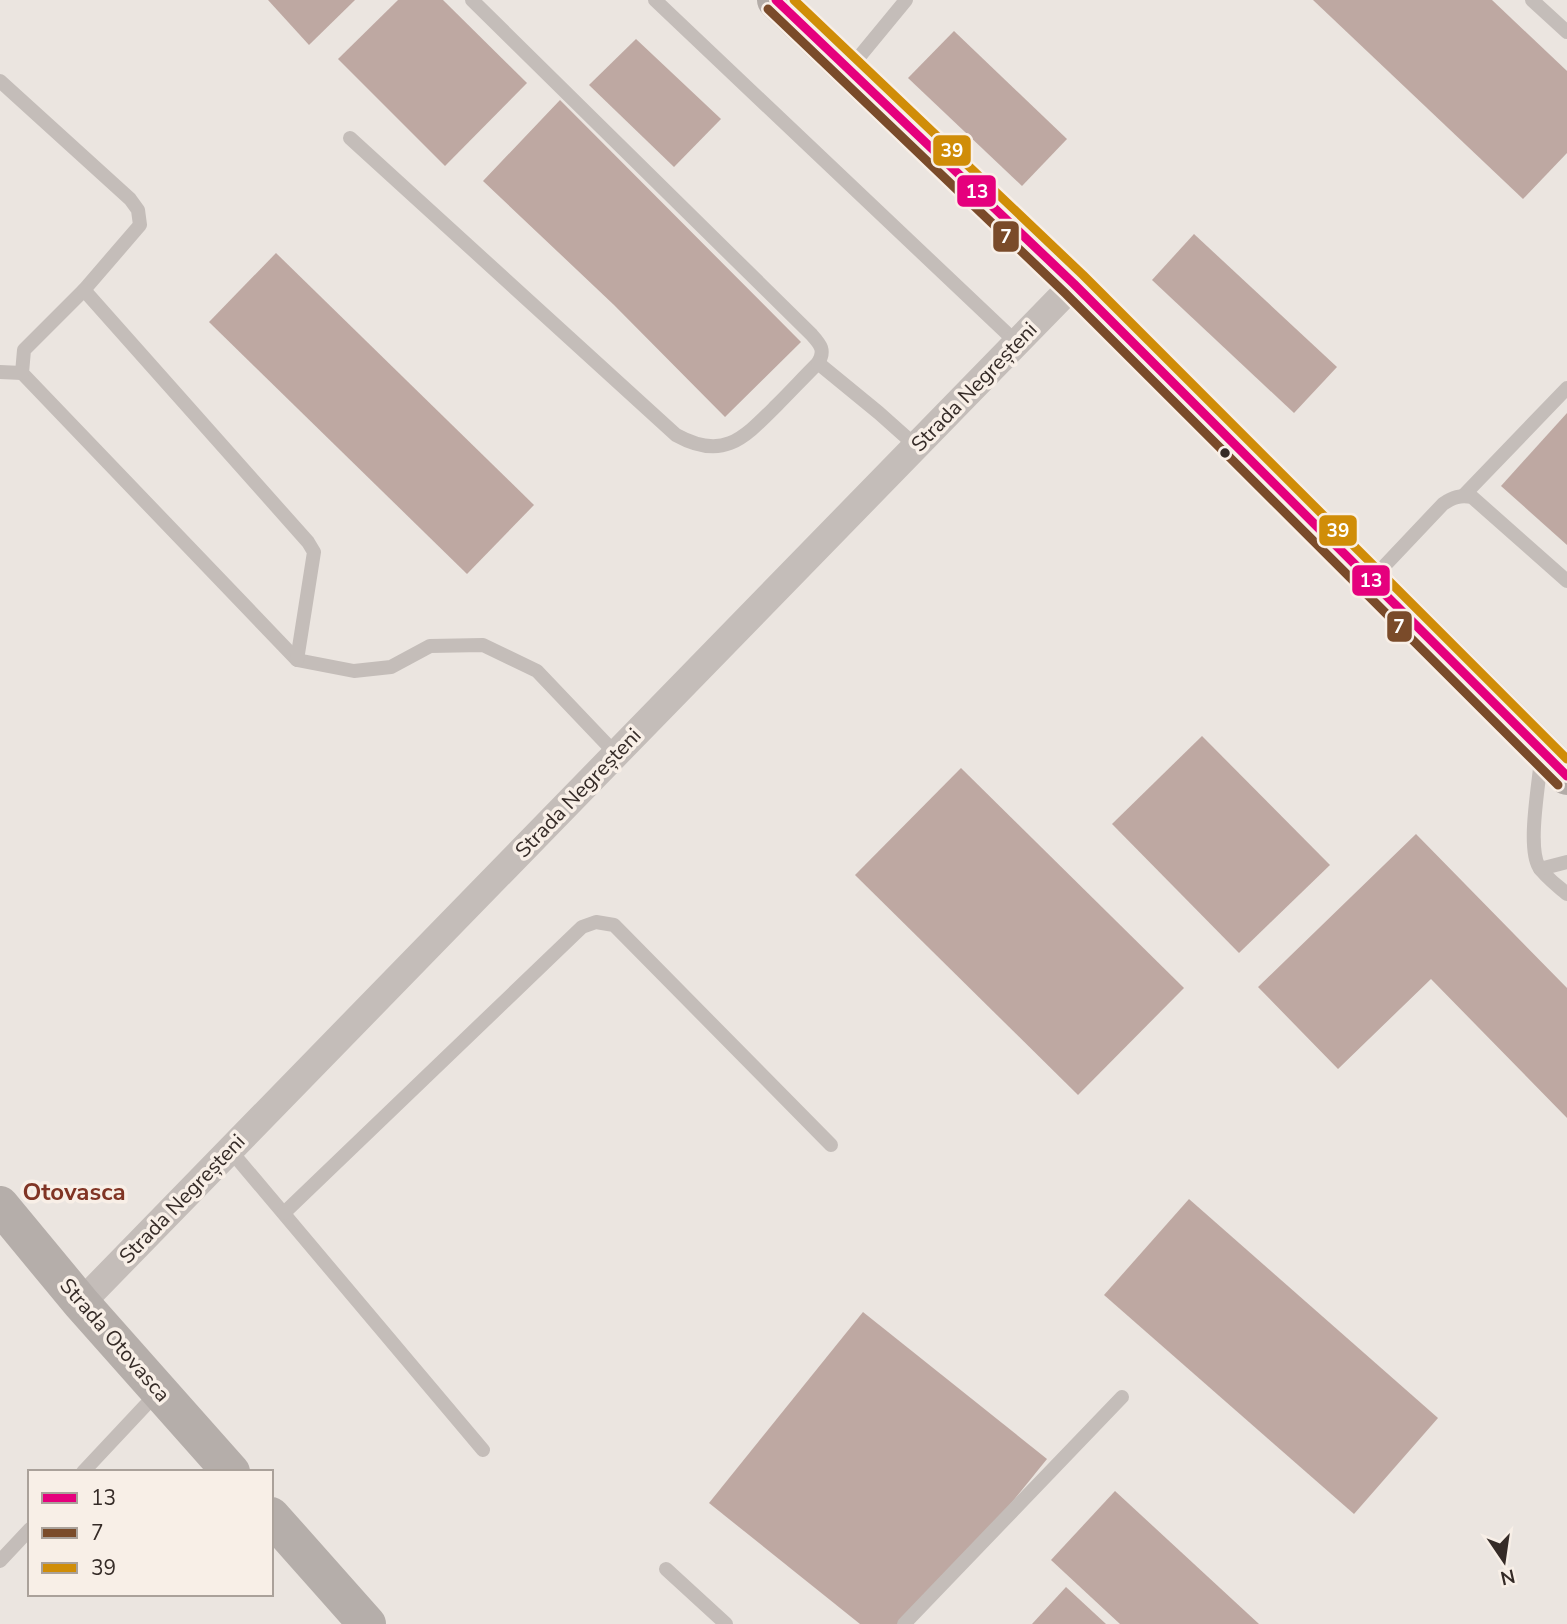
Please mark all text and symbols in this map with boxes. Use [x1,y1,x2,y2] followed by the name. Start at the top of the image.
[932,134,972,167] line badge: 39
[941,138,963,164] text: 39
[956,174,997,208] line badge: 13
[966,179,988,205] text: 13
[992,220,1020,253] line badge: 7
[1000,224,1012,250] text: 7
[905,316,1043,458] street label: Strada Negreșteni
[1218,446,1232,460] unlabelled marker
[1318,514,1358,547] line badge: 39
[1327,518,1349,544] text: 39
[1351,564,1391,597] line badge: 13
[1360,568,1382,594] text: 13
[1386,610,1413,643] line badge: 7
[1393,614,1405,640] text: 7
[509,722,647,864] street label: Strada Negreșteni
[113,1128,251,1270] street label: Strada Negreșteni
[22,1176,126,1208] district label: Otovasca
[54,1272,176,1408] street label: Strada Otovasca
[28,1470,273,1596] legend
[91,1484,116,1512] text: 13
[91,1519,104,1547] text: 7
[1469,1526,1539,1596] north arrow
[91,1554,116,1582] text: 39
[1498,1562,1517,1591] text: N

